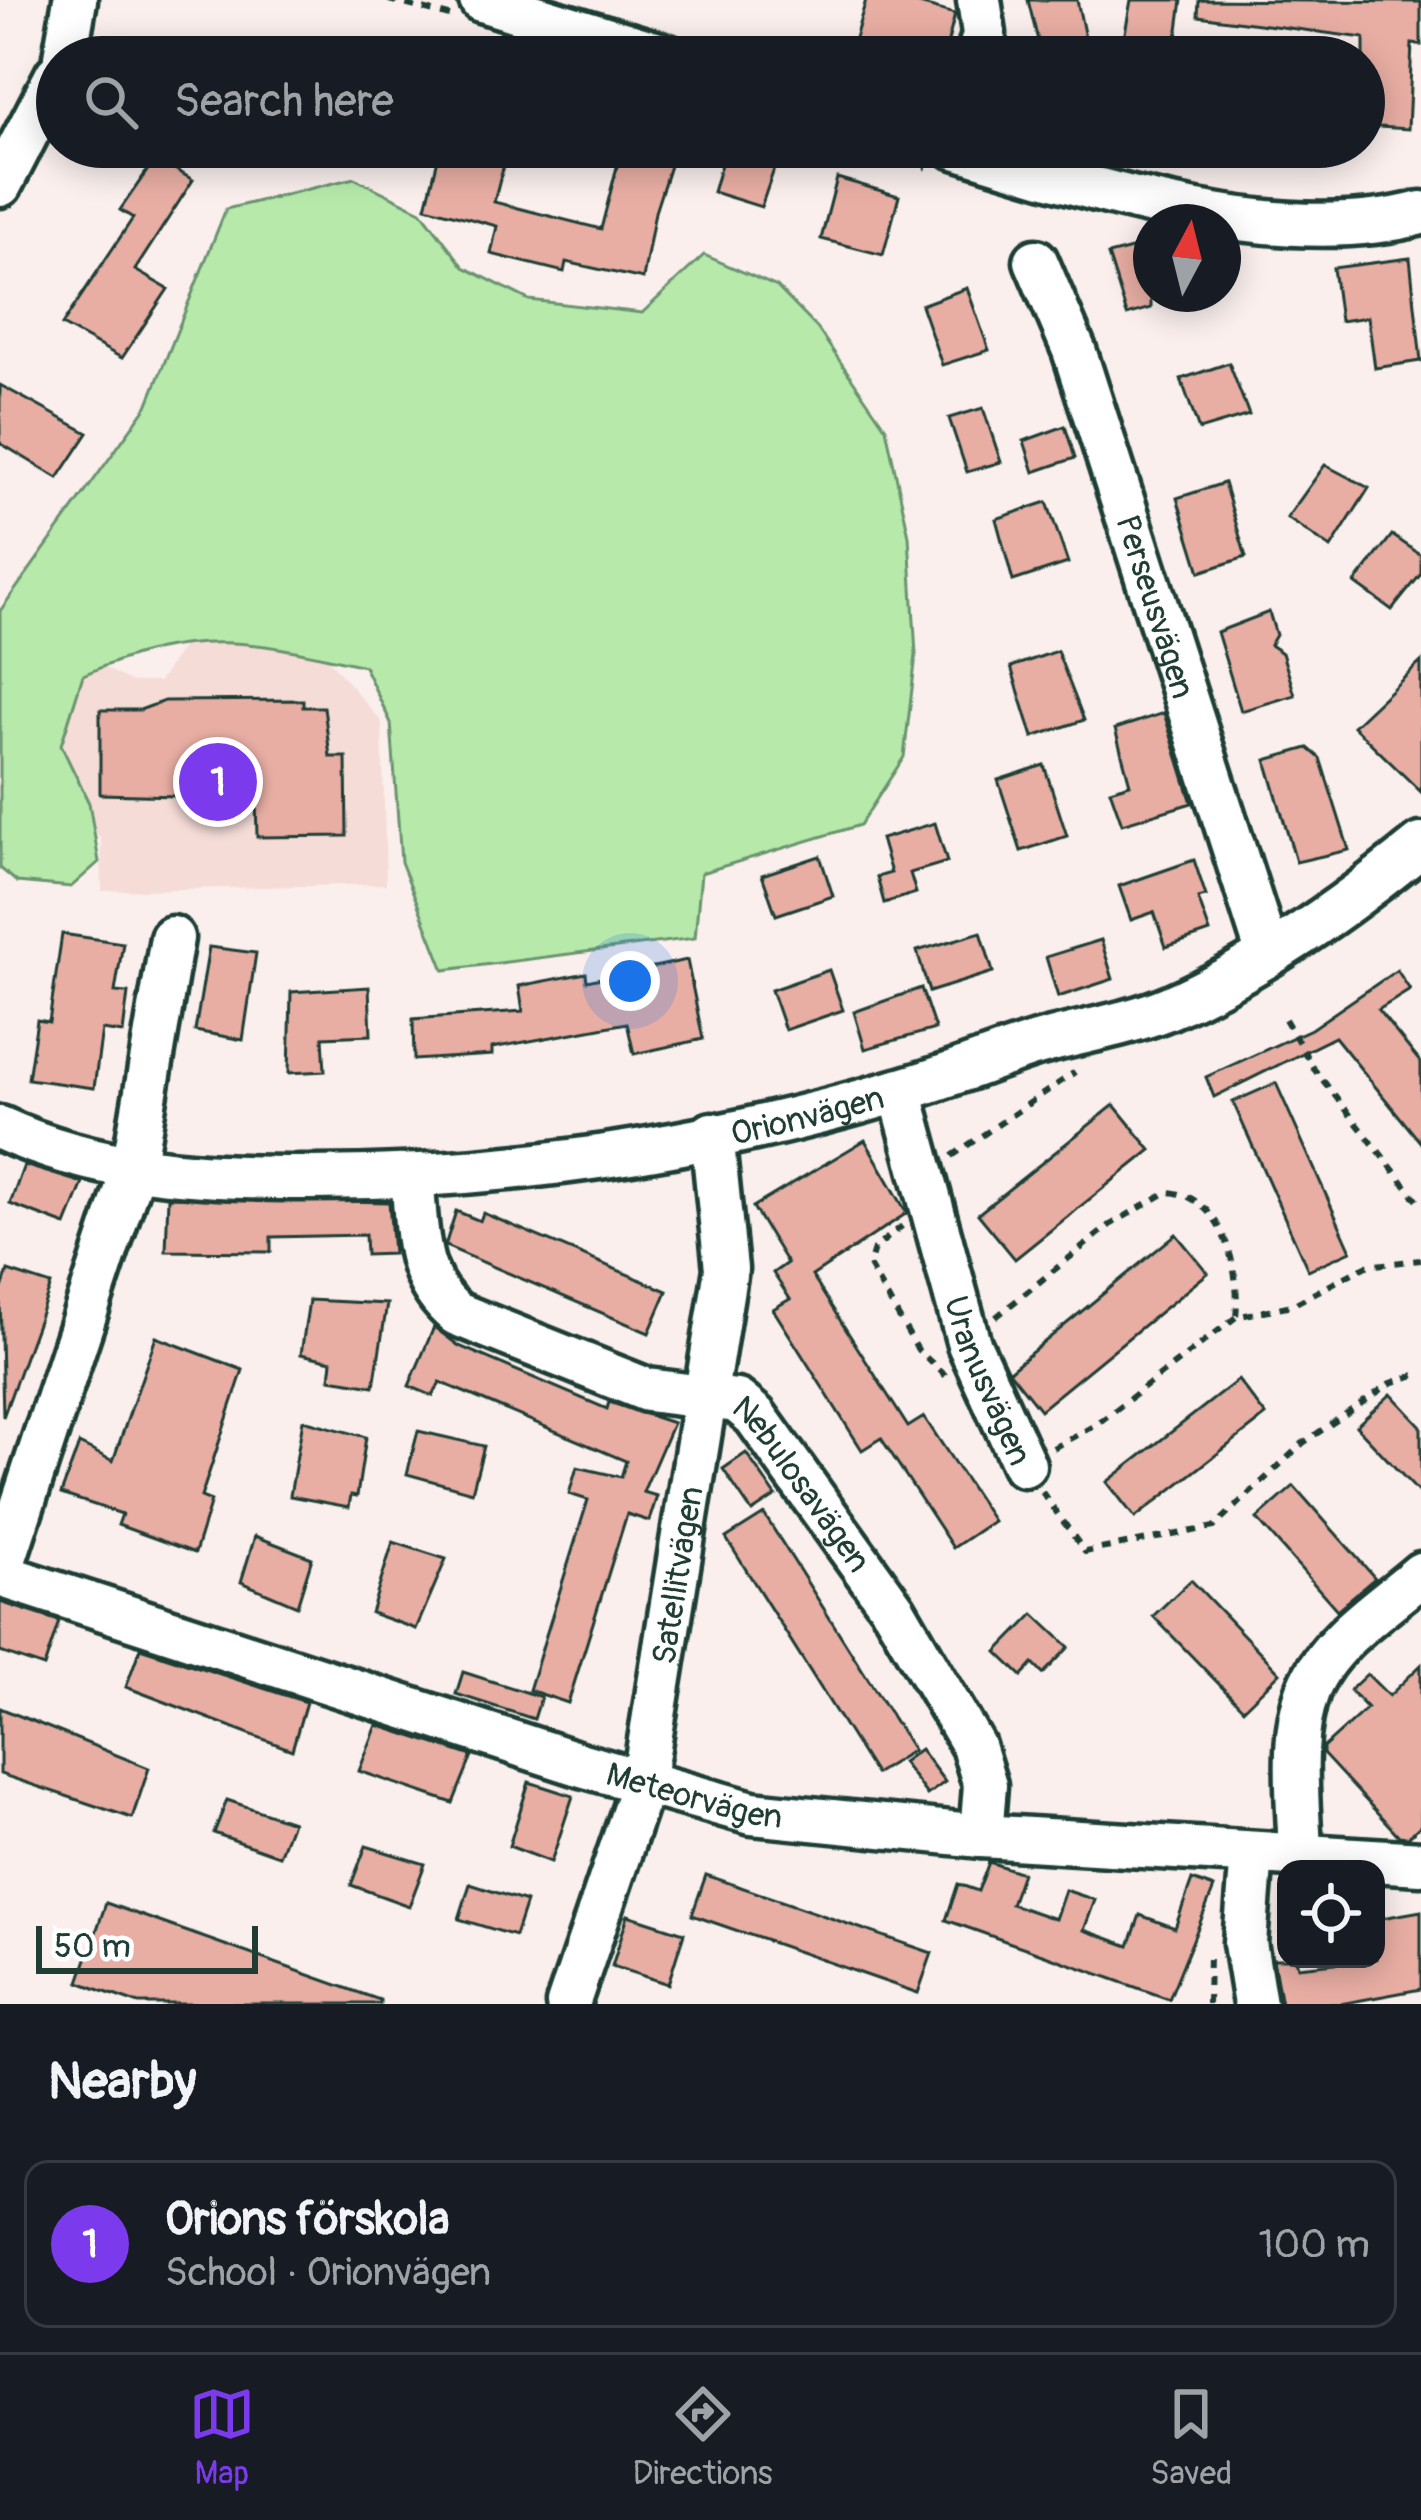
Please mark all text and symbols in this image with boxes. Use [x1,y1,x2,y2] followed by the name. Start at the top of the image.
[36,36,1385,168] search box
[78,69,144,135] icon: search
[174,74,394,130] text: Search here
[1133,204,1241,312] north arrow
[1106,510,1203,704] street label: Perseusvägen
[179,737,257,827] pin: 1
[600,951,660,1011] your location
[727,1077,889,1155] street label: Orionvägen
[935,1292,1040,1472] street label: Uranusvägen
[724,1387,879,1580] street label: Nebulosavägen
[644,1483,713,1667] street label: Satellitvägen
[601,1754,784,1838] street label: Meteorvägen
[1277,1860,1385,1968] map controls
[1277,1860,1385,1968] button: locate
[36,1920,258,1973] scale bar
[54,1926,131,1967] text: 50 m
[48,2050,196,2114] text: Nearby
[165,2192,449,2248] text: Orions förskola
[82,2220,98,2269] text: 1
[1258,2220,1370,2269] text: 100 m
[165,2248,491,2297] text: School · Orionvägen
[189,2381,255,2494] tab: Map
[633,2381,773,2494] tab: Directions
[1150,2381,1232,2494] tab: Saved

